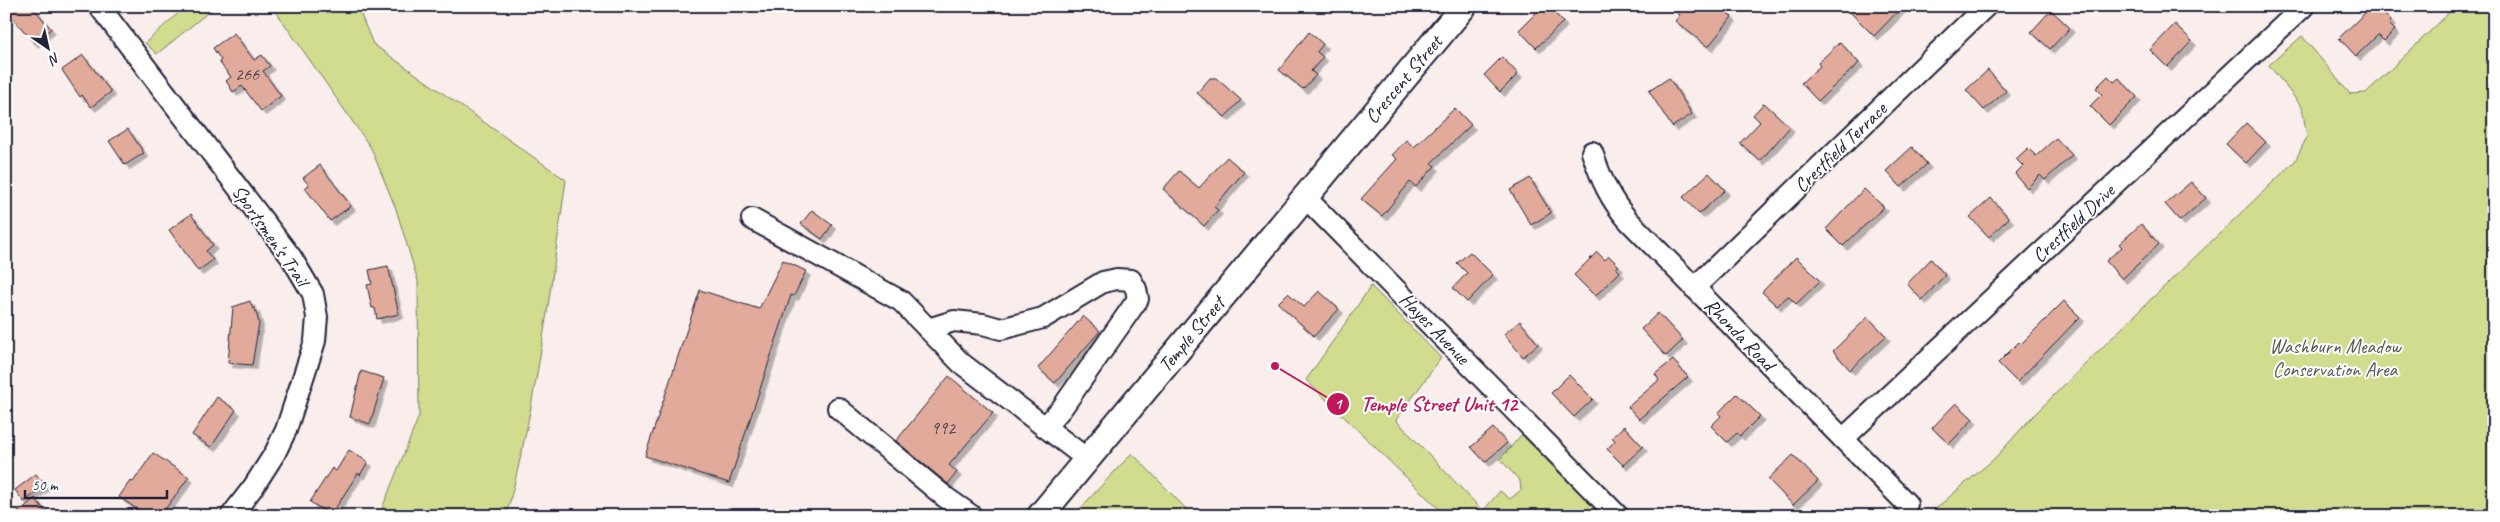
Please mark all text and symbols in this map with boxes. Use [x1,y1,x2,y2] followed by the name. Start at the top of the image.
[22,22,72,72] north arrow
[1359,28,1449,129] street label: Crescent Street
[45,49,63,69] text: N
[235,63,260,85] house number: 266
[1789,96,1893,198] street label: Crestfield Terrace
[2027,178,2121,268] street label: Crestfield Drive
[227,180,317,294] street label: Sportsmen's Trail
[1394,287,1476,371] street label: Hayes Avenue
[1153,289,1232,377] street label: Temple Street
[1699,293,1782,378] street label: Rhonda Road
[2269,334,2402,382] park label: Washburn Meadow Conservation Area
[1326,386,1528,422] callout: Temple Street Unit 12
[1361,391,1520,417] text: Temple Street Unit 12
[1335,395,1344,414] text: 1
[931,417,957,439] house number: 992
[25,467,168,499] scale bar
[32,476,59,495] text: 50 m

